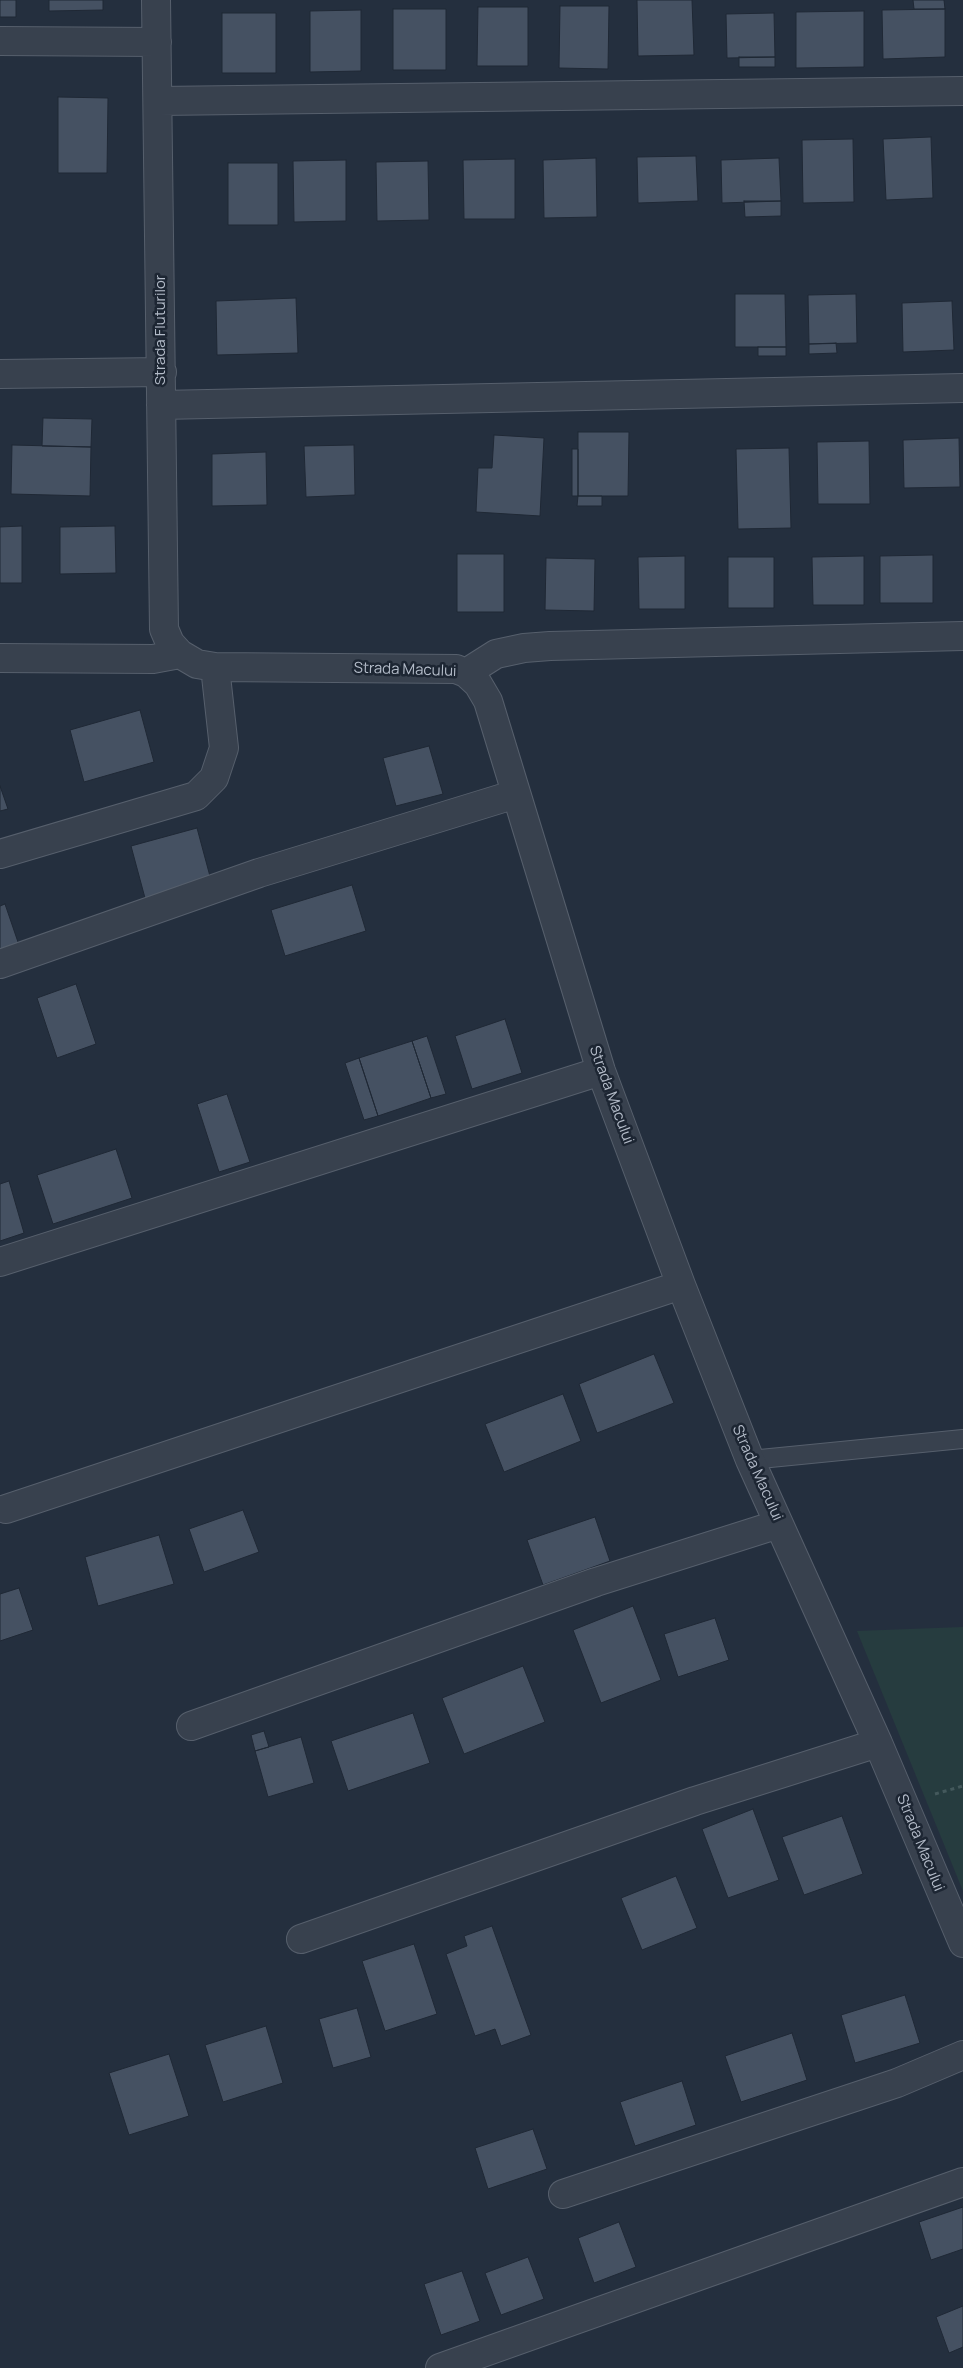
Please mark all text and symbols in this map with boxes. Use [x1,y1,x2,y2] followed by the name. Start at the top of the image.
[152,275,170,385] street label: Strada Fluturilor
[353,659,457,681] street label: Strada Macului
[585,1044,637,1146] street label: Strada Macului
[728,1422,786,1524] street label: Strada Macului
[892,1792,948,1894] street label: Strada Macului

